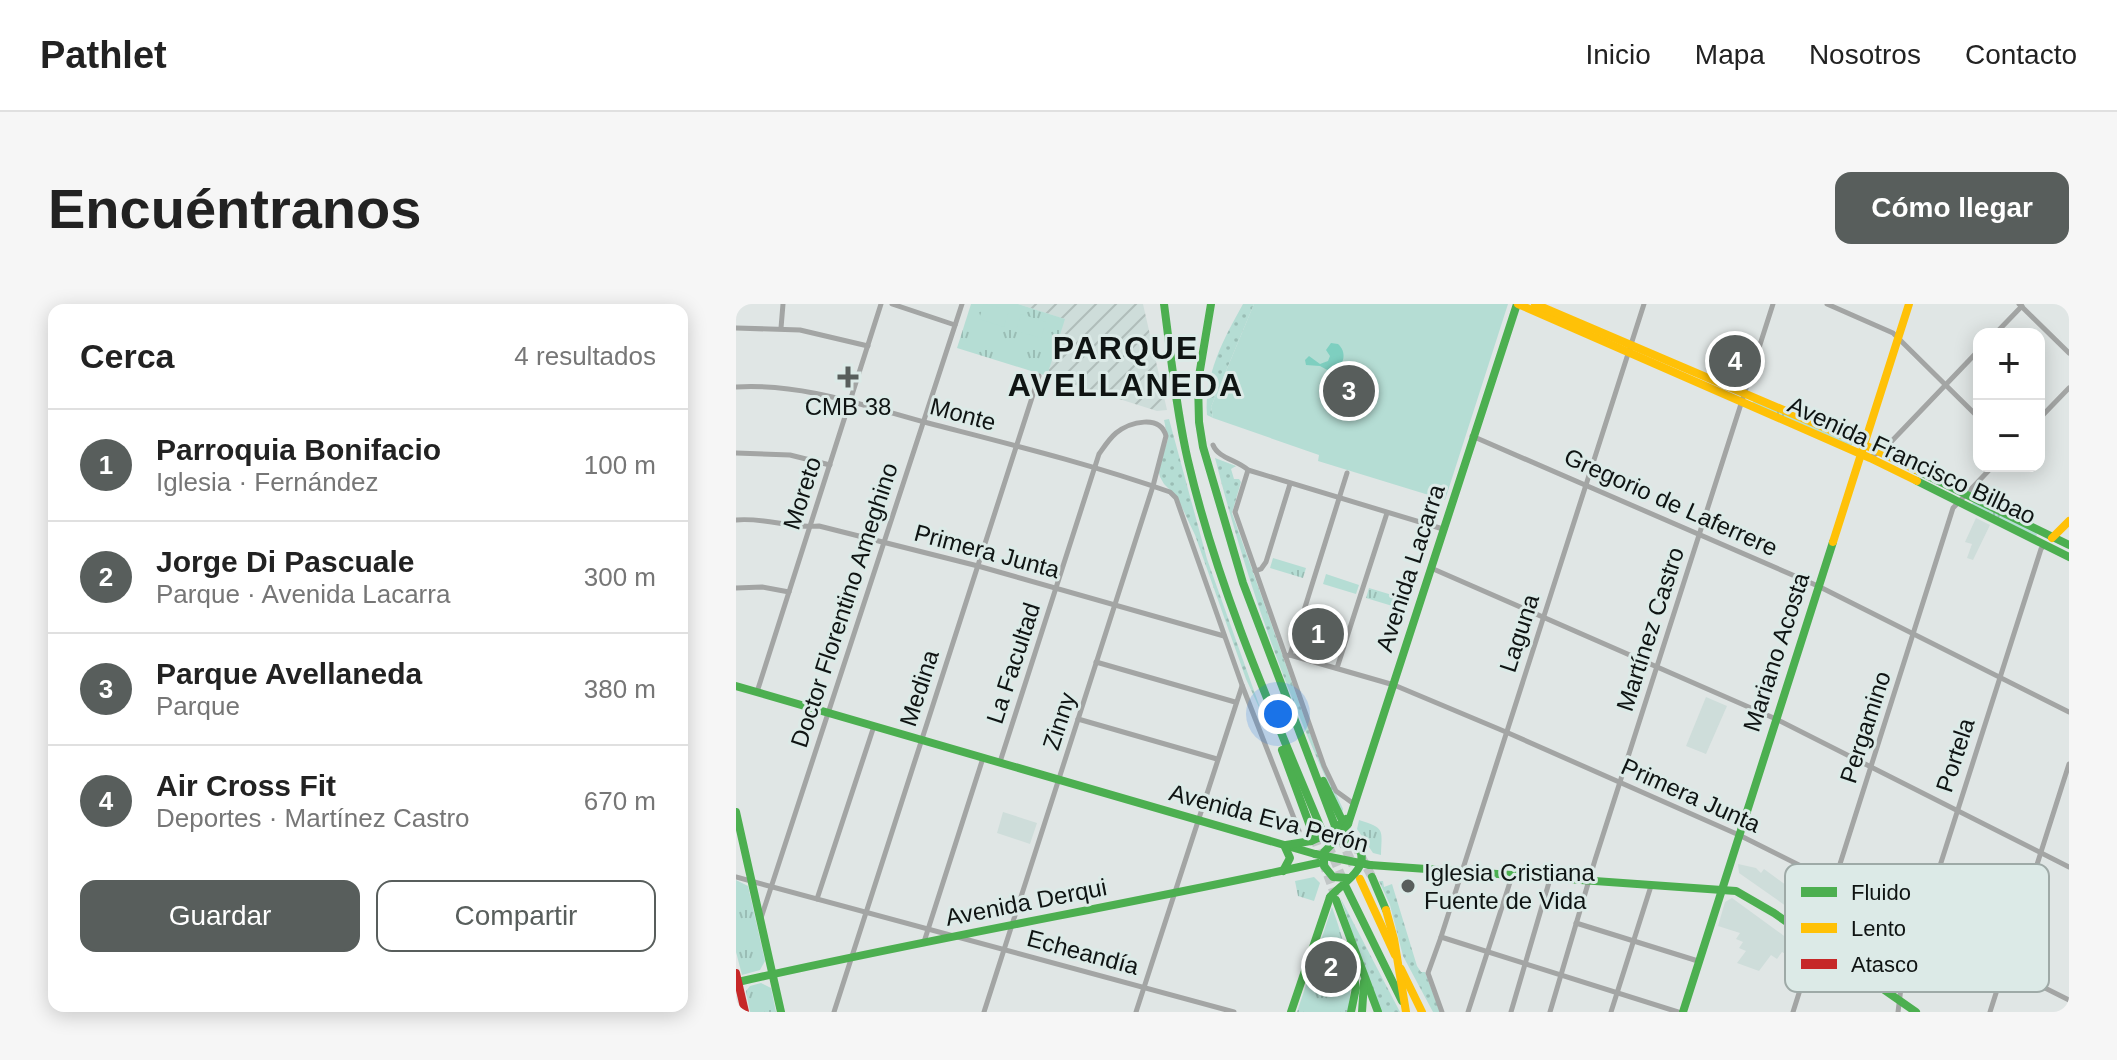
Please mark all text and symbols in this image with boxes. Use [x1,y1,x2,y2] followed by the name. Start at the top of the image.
[40,34,167,76] text: Pathlet
[1585,39,1651,70] text: Inicio
[1695,39,1765,70] text: Mapa
[1809,39,1921,70] text: Nosotros
[1965,39,2077,70] text: Contacto
[1835,172,2069,244] button: Cómo llegar
[48,177,421,240] text: Encuéntranos
[1973,328,2045,472] map controls
[1973,328,2045,400] button: +
[1008,330,1244,403] district label: PARQUE AVELLANEDA
[1709,331,1761,391] pin: 4
[80,337,175,375] text: Cerca
[514,341,656,371] text: 4 resultados
[1323,361,1375,421] pin: 3
[837,366,859,388] marker: CMB 38
[1784,391,2040,529] street label: Avenida Francisco Bilbao
[927,392,999,436] street label: Monte
[805,393,891,420] place label: CMB 38
[1973,400,2045,472] button: −
[156,433,441,466] text: Parroquia Bonifacio
[1560,443,1782,561] street label: Gregorio de Laferrere
[99,450,113,480] text: 1
[584,450,656,480] text: 100 m
[778,453,826,533] street label: Moreto
[785,459,903,751] street label: Doctor Florentino Ameghino
[156,467,379,497] text: Iglesia · Fernández
[1370,480,1450,655] street label: Avenida Lacarra
[911,519,1063,584] street label: Primera Junta
[1611,544,1689,714] street label: Martínez Castro
[156,545,414,578] text: Jorge Di Pascuale
[99,562,113,592] text: 2
[584,562,656,592] text: 300 m
[1738,569,1815,735] street label: Mariano Acosta
[156,579,450,609] text: Parque · Avenida Lacarra
[1494,590,1544,675] street label: Laguna
[981,599,1045,727] street label: La Facultad
[1292,604,1344,664] pin: 1
[894,646,944,730] street label: Medina
[156,657,422,690] text: Parque Avellaneda
[1834,668,1896,786] street label: Pergamino
[99,674,113,704] text: 3
[584,674,656,704] text: 380 m
[1037,689,1081,753] street label: Zinny
[156,691,240,721] text: Parque
[1258,694,1298,734] your location
[1930,714,1980,795] street label: Portela
[1617,752,1765,838] street label: Primera Junta
[156,769,336,802] text: Air Cross Fit
[1166,778,1372,858] street label: Avenida Eva Perón
[99,786,113,816] text: 4
[584,786,656,816] text: 670 m
[156,803,470,833] text: Deportes · Martínez Castro
[1424,859,1595,914] place label: Iglesia Cristiana Fuente de Vida
[1785,864,2049,992] legend
[943,873,1109,931] street label: Avenida Derqui
[1399,877,1417,895] marker: Iglesia Cristiana Fuente de Vida
[80,880,360,952] button: Guardar
[376,880,656,952] button: Compartir
[1851,880,1911,905] text: Fluido
[1851,916,1906,941] text: Lento
[1024,924,1143,980] street label: Echeandía
[1305,937,1357,997] pin: 2
[1851,952,1918,977] text: Atasco

